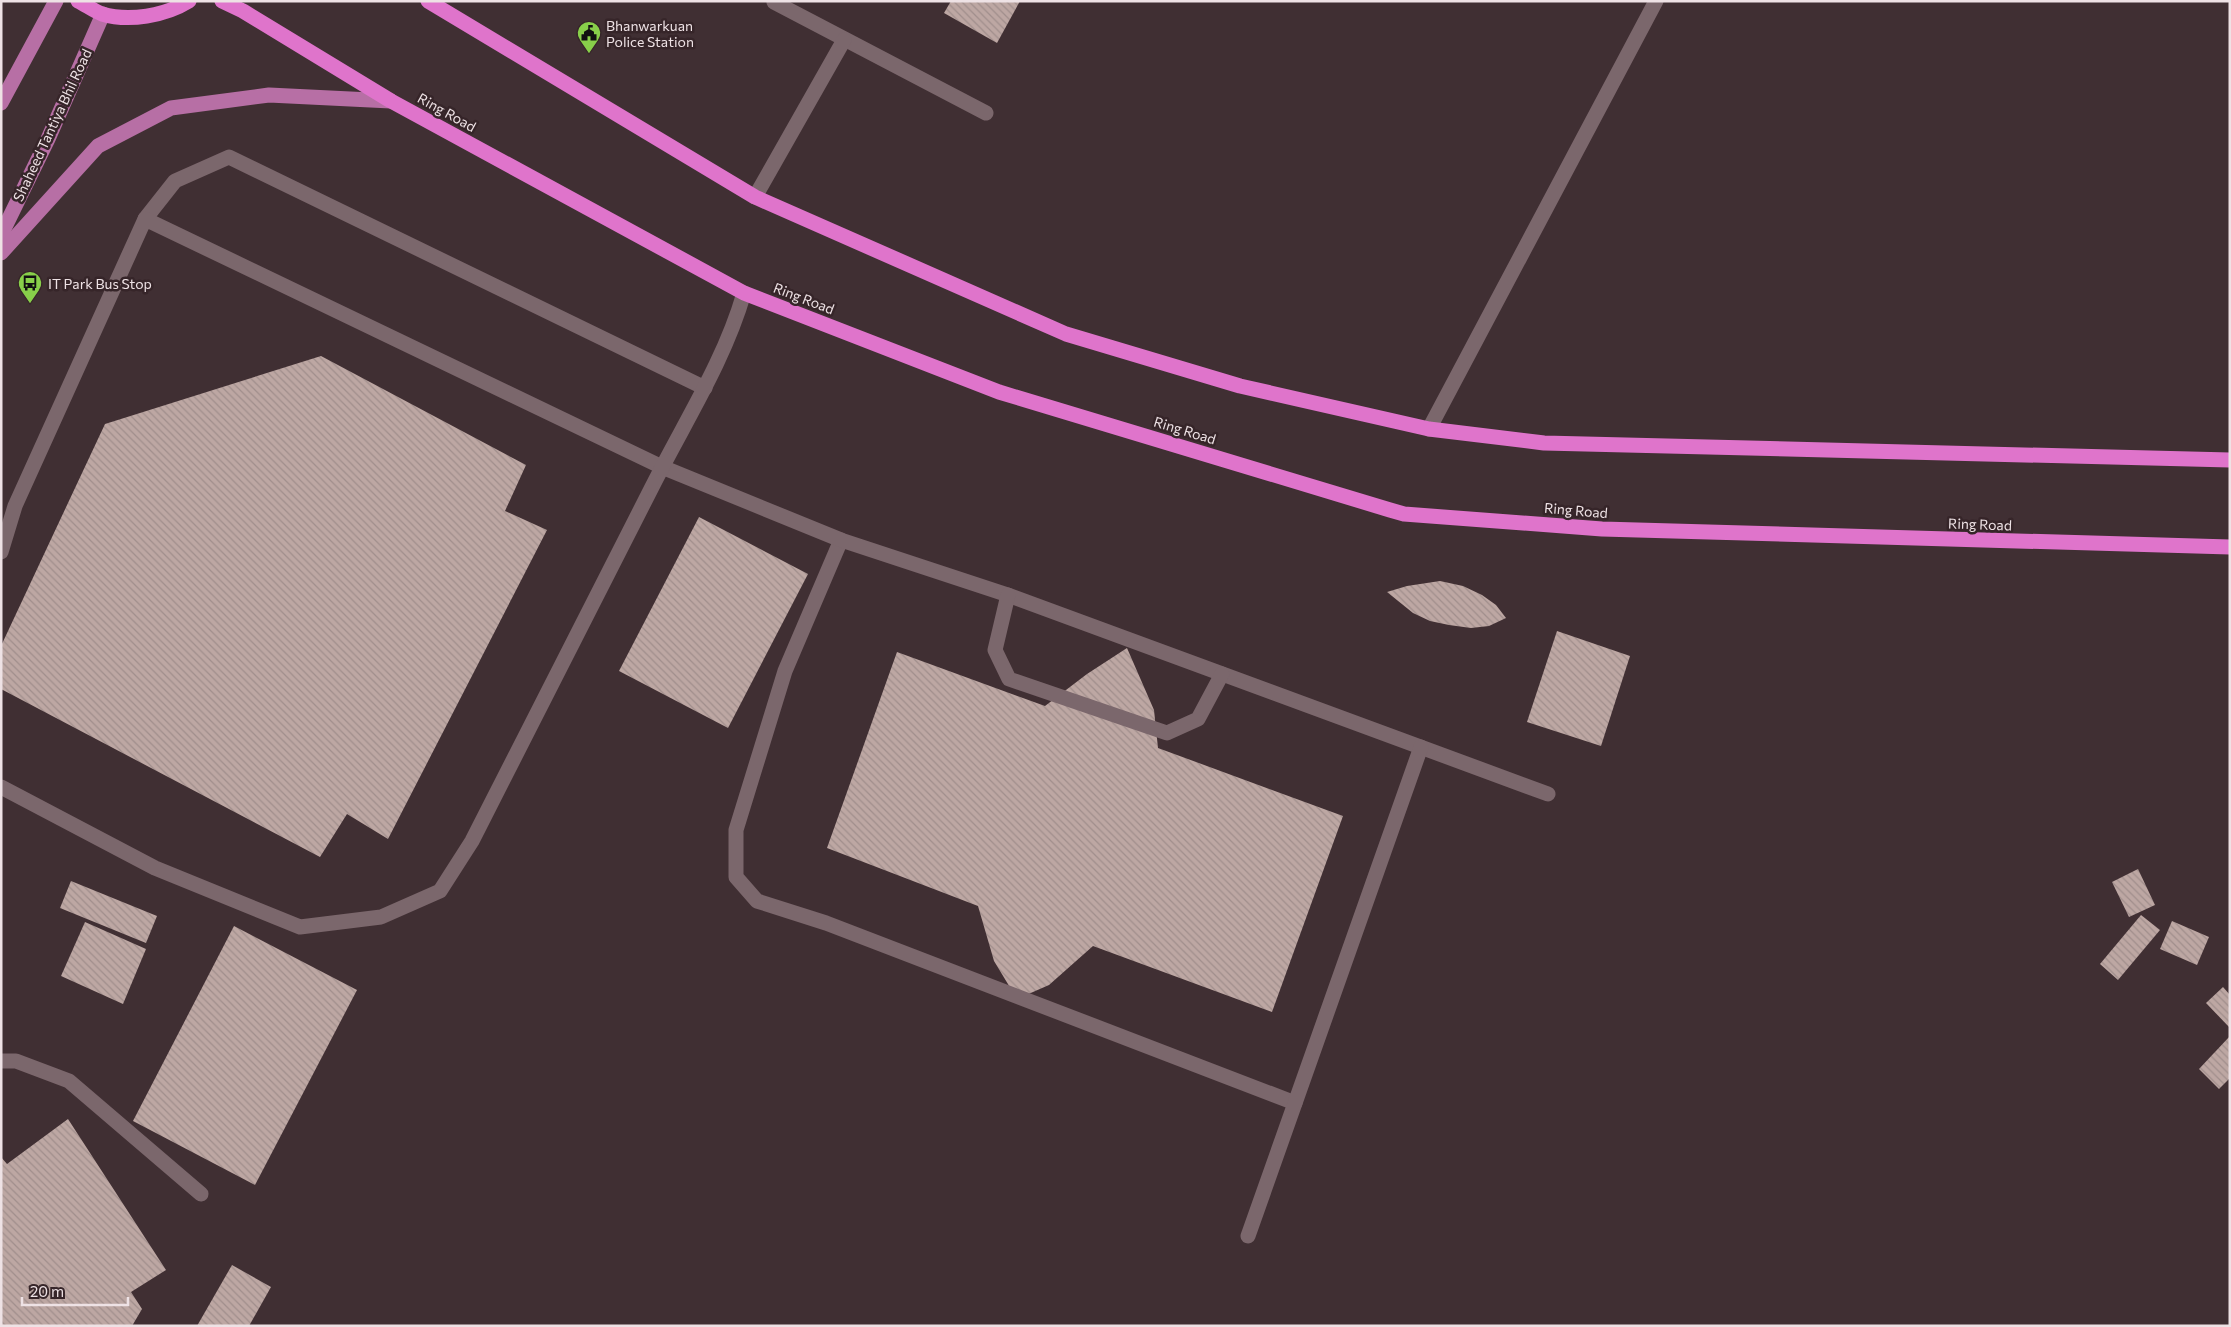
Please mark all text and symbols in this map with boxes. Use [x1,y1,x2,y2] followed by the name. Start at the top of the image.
[606,17,694,50] place label: Bhanwarkuan Police Station
[576,20,602,54] public building icon: Bhanwarkuan Police Station
[9,46,95,204] street label: Shaheed Tantiya Bhil Road
[415,89,479,135] street label: Ring Road
[17,270,43,304] bus stop icon: IT Park Bus Stop
[48,275,152,292] place label: IT Park Bus Stop
[771,279,837,317] street label: Ring Road
[1152,413,1218,447] street label: Ring Road
[1543,499,1609,521] street label: Ring Road
[1948,514,2012,534] street label: Ring Road
[22,1274,129,1306] scale bar
[30,1282,64,1300] text: 20 m

